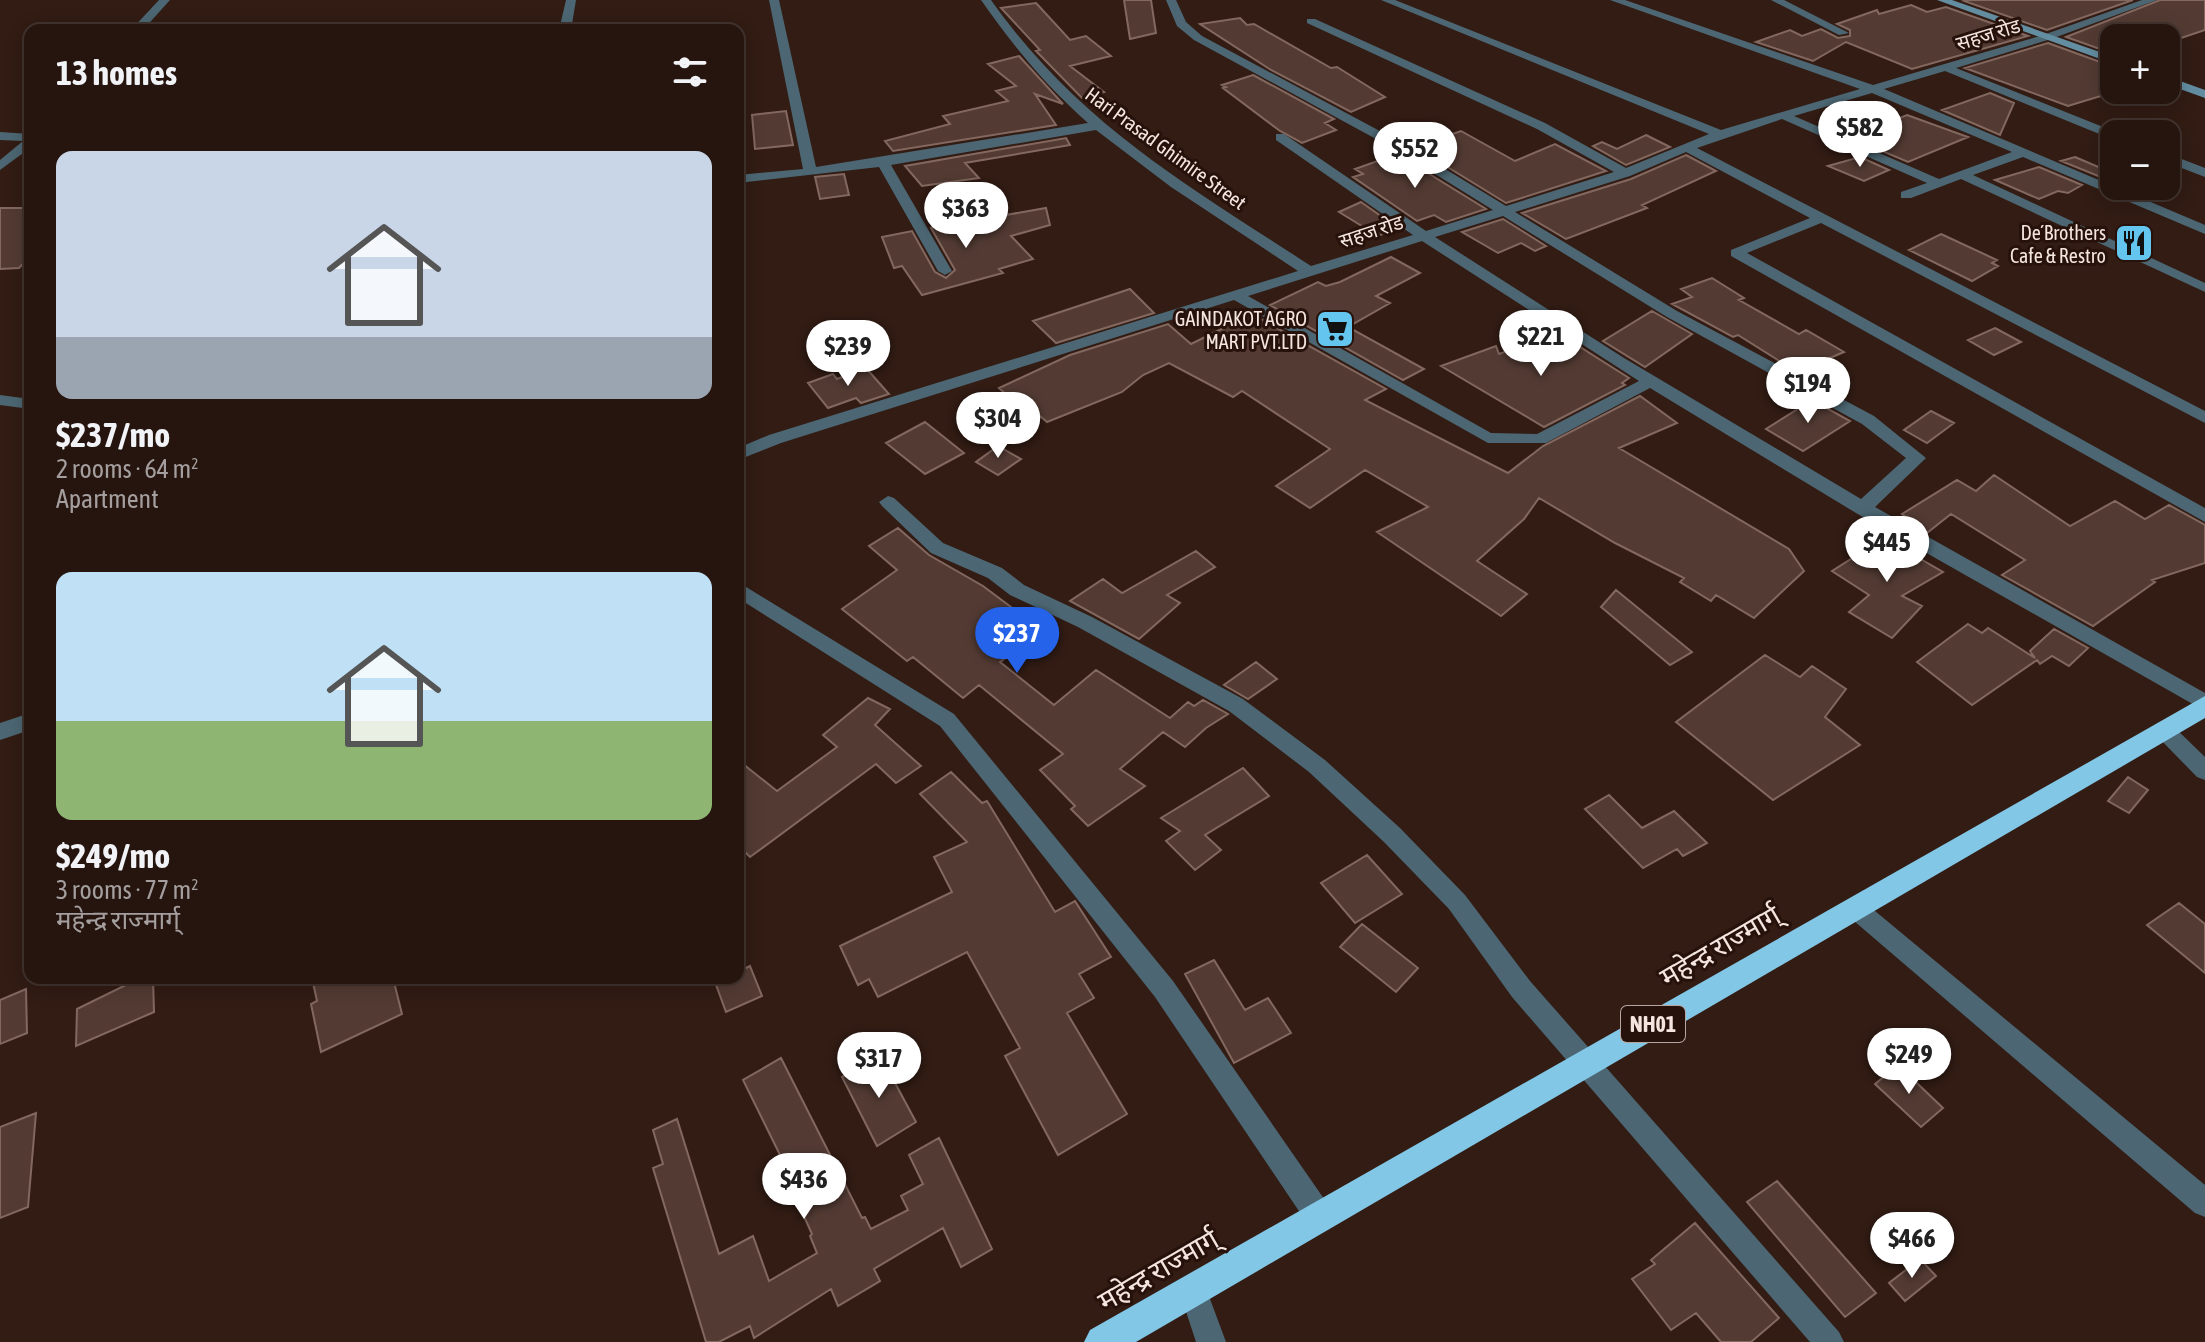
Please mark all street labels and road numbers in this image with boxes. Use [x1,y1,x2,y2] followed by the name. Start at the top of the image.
[1953,13,2023,55] street label: सहज रोड
[1081,82,1251,214] street label: Hari Prasad Ghimire Street
[1336,210,1406,252] street label: सहज रोड
[1654,897,1790,995] street label: महेन्द्र राज्मार्ग्
[1621,1006,1685,1042] road number: NH01
[1092,1221,1228,1319] street label: महेन्द्र राज्मार्ग्

